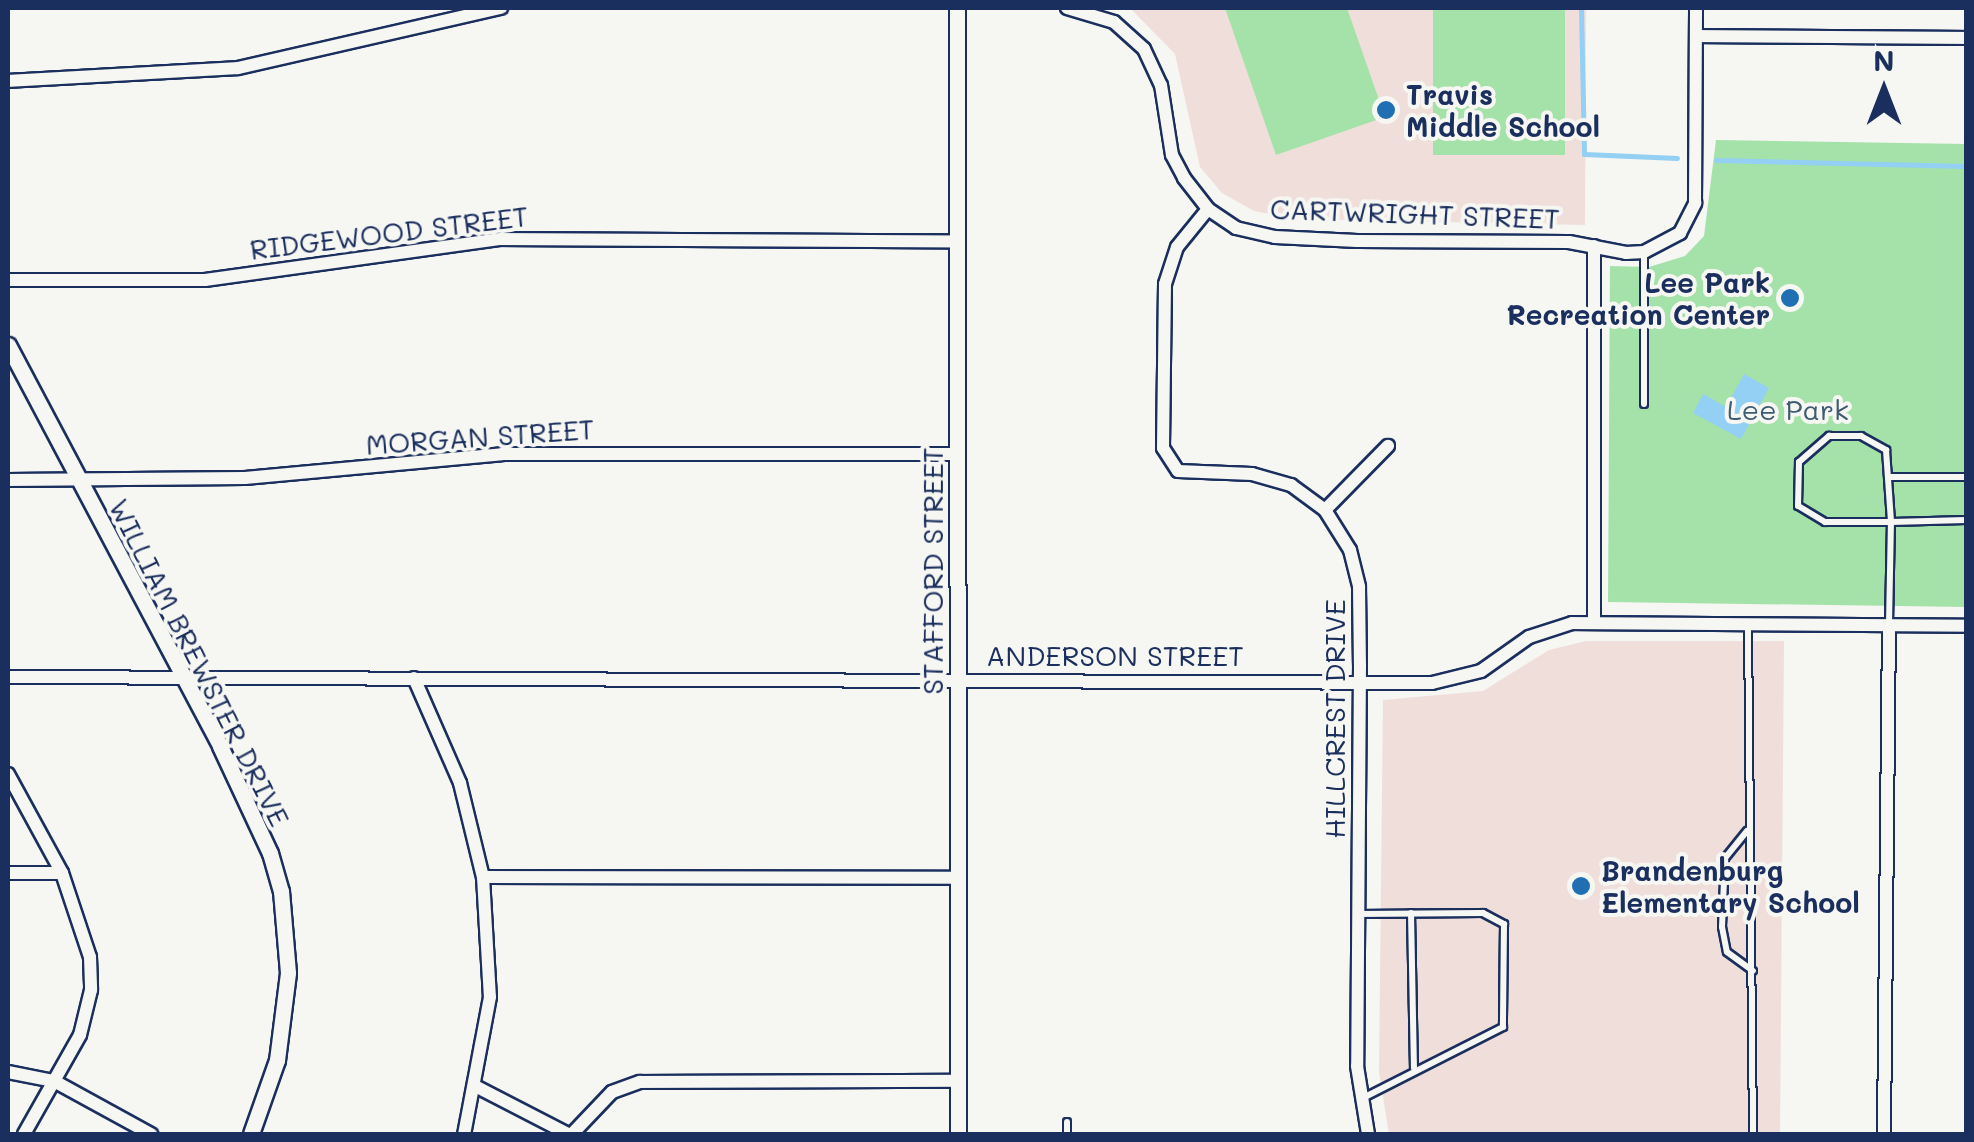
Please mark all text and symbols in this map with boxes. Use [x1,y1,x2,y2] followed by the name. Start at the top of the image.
[1834,40,1934,140] north arrow
[1873,42,1895,78] text: N
[1406,77,1600,143] place label: Travis Middle School
[1375,99,1397,121] marker: Travis Middle School
[1270,191,1560,235] street label: CARTWRIGHT STREET
[248,198,530,266] street label: RIDGEWOOD STREET
[1506,265,1770,331] place label: Lee Park Recreation Center
[1779,287,1801,309] marker: Lee Park Recreation Center
[1727,392,1849,426] park label: Lee Park
[365,411,595,461] street label: MORGAN STREET
[915,447,949,695] street label: STAFFORD STREET
[103,493,297,831] street label: WILLIAM BREWSTER DRIVE
[1317,599,1351,839] street label: HILLCREST DRIVE
[986,638,1244,672] street label: ANDERSON STREET
[1601,853,1860,919] place label: Brandenburg Elementary School
[1570,875,1592,897] marker: Brandenburg Elementary School

